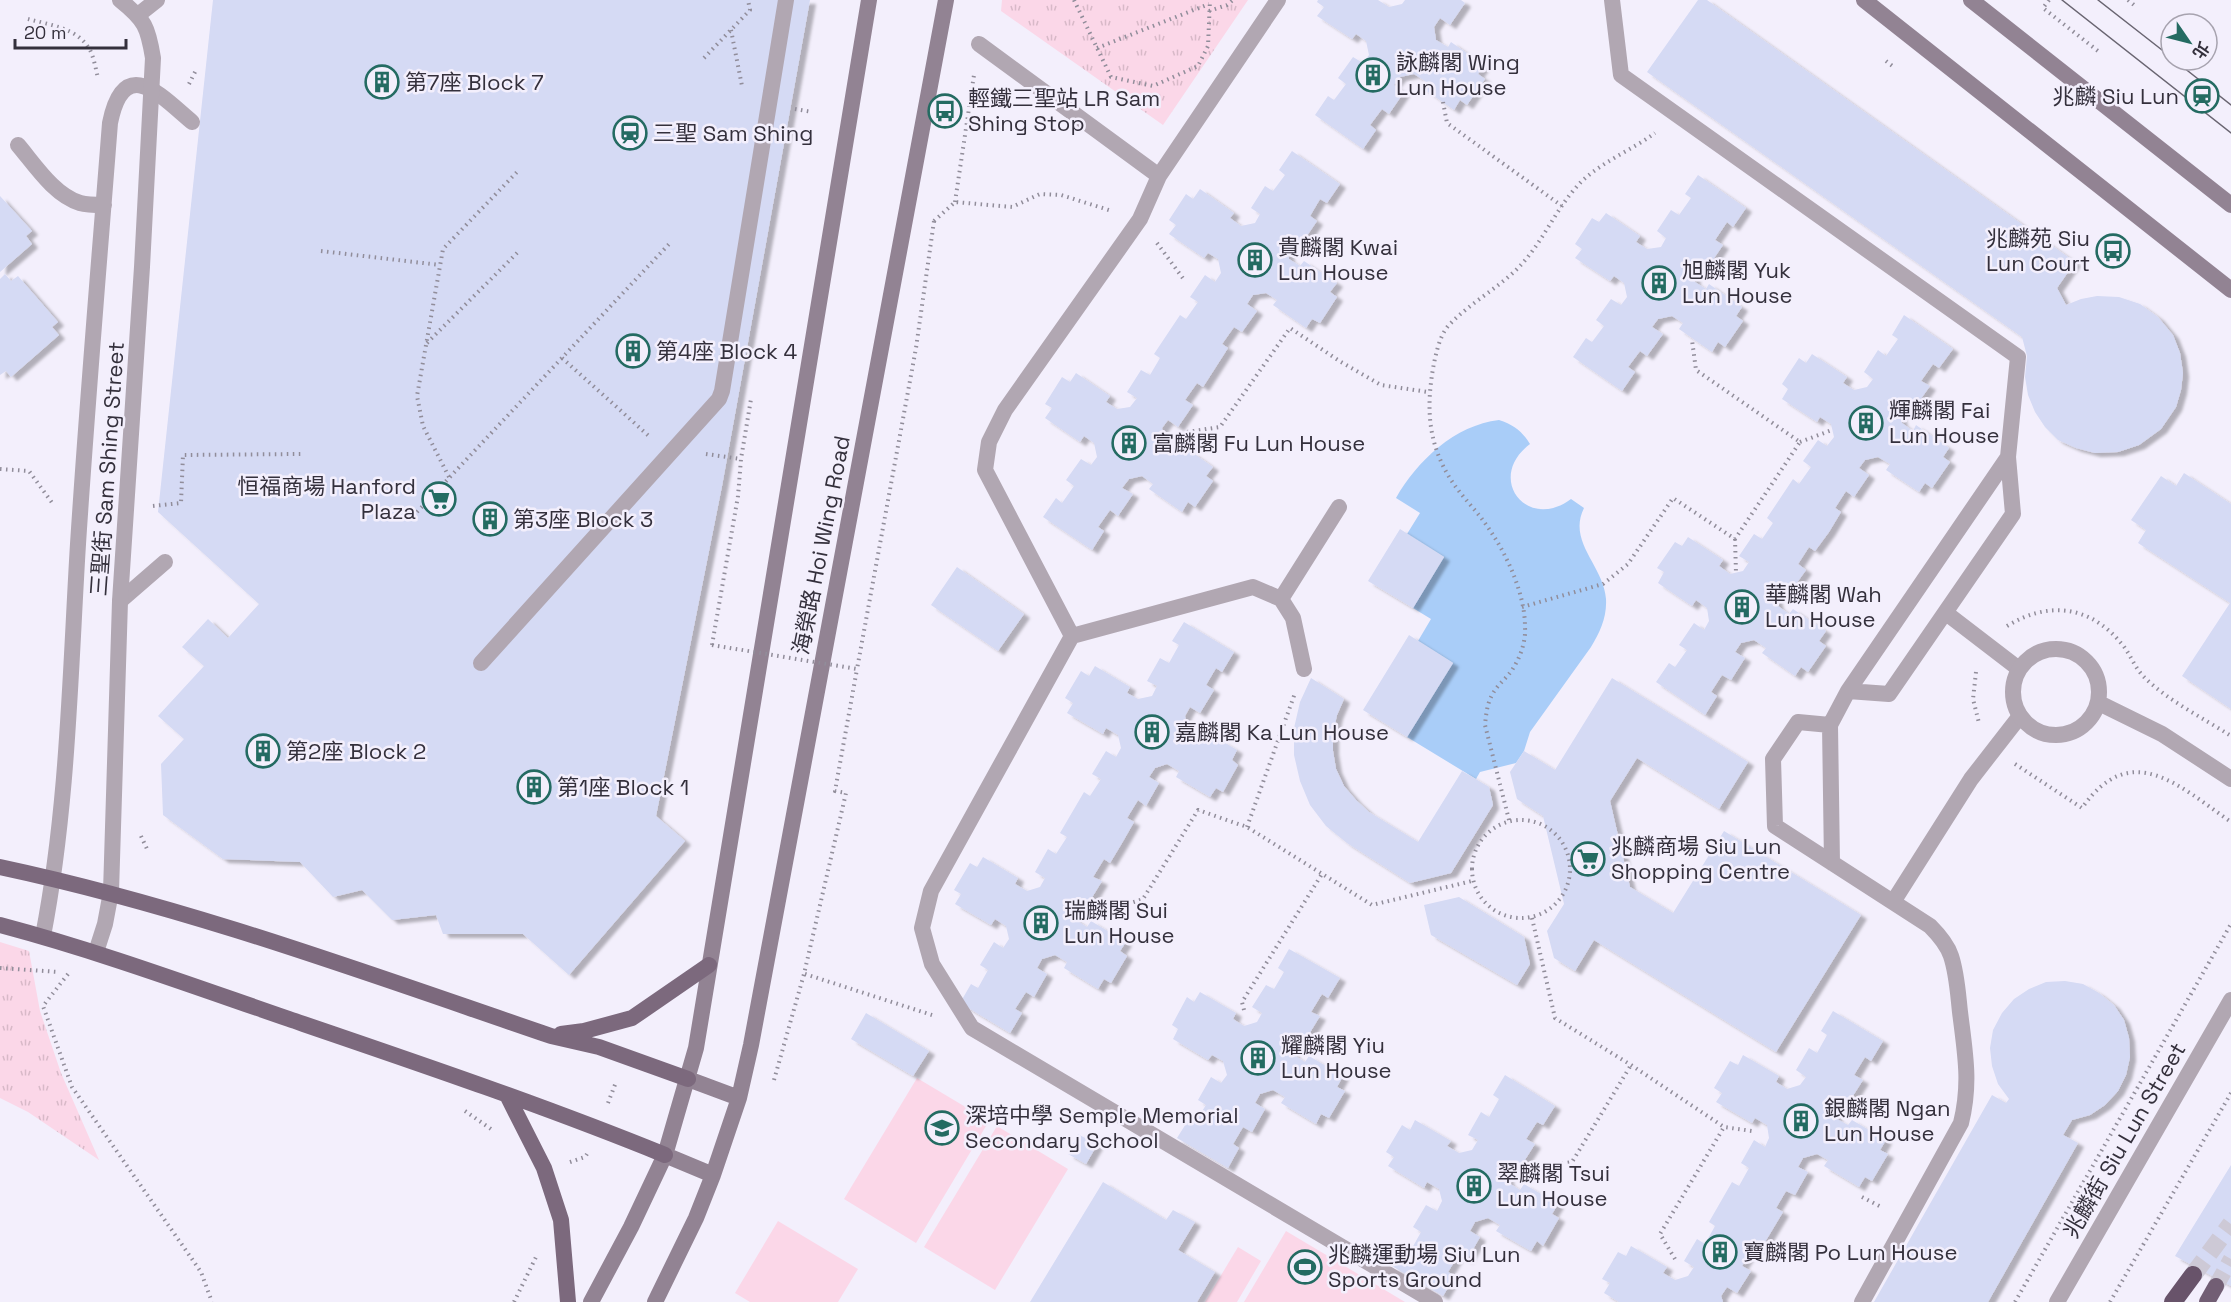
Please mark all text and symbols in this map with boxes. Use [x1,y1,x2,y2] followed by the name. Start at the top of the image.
[15,12,126,50] scale bar
[2159,12,2219,72] north arrow
[24,21,67,44] text: 20 m
[2188,38,2214,63] text: 北
[1396,48,1520,101] place label: 詠麟閣 Wing Lun House
[1355,57,1391,93] building icon: 詠麟閣 Wing Lun House
[364,64,400,100] building icon: 第7座 Block 7
[405,68,544,96] place label: 第7座 Block 7
[2184,78,2220,114] station icon: 兆麟 Siu Lun
[2052,82,2179,110] place label: 兆麟 Siu Lun
[968,84,1160,137] place label: 輕鐵三聖站 LR Sam Shing Stop
[927,93,963,129] bus stop icon: 輕鐵三聖站 LR Sam Shing Stop
[612,115,648,151] station icon: 三聖 Sam Shing
[653,119,813,147] place label: 三聖 Sam Shing
[1986,224,2090,277] place label: 兆麟苑 Siu Lun Court
[1278,233,1398,286] place label: 貴麟閣 Kwai Lun House
[2095,233,2131,269] bus stop icon: 兆麟苑 Siu Lun Court
[1237,242,1273,278] building icon: 貴麟閣 Kwai Lun House
[1682,256,1793,309] place label: 旭麟閣 Yuk Lun House
[1641,265,1677,301] building icon: 旭麟閣 Yuk Lun House
[615,333,651,369] building icon: 第4座 Block 4
[656,337,798,365] place label: 第4座 Block 4
[84,341,130,597] street label: 三聖街 Sam Shing Street
[1889,396,2000,449] place label: 輝麟閣 Fai Lun House
[1848,405,1884,441] building icon: 輝麟閣 Fai Lun House
[1111,425,1147,461] building icon: 富麟閣 Fu Lun House
[1152,429,1365,457] place label: 富麟閣 Fu Lun House
[786,433,856,657] street label: 海榮路 Hoi Wing Road
[237,472,416,525] place label: 恒福商場 Hanford Plaza
[421,481,457,517] supermarket icon: 恒福商場 Hanford Plaza
[472,501,508,537] building icon: 第3座 Block 3
[513,505,653,533] place label: 第3座 Block 3
[1765,580,1882,633] place label: 華麟閣 Wah Lun House
[1724,589,1760,625] building icon: 華麟閣 Wah Lun House
[1134,714,1170,750] building icon: 嘉麟閣 Ka Lun House
[1175,718,1389,746] place label: 嘉麟閣 Ka Lun House
[245,733,281,769] building icon: 第2座 Block 2
[286,737,426,765] place label: 第2座 Block 2
[516,769,552,805] building icon: 第1座 Block 1
[557,773,689,801] place label: 第1座 Block 1
[1611,832,1790,885] place label: 兆麟商場 Siu Lun Shopping Centre
[1570,841,1606,877] supermarket icon: 兆麟商場 Siu Lun Shopping Centre
[1064,896,1175,949] place label: 瑞麟閣 Sui Lun House
[1023,905,1059,941] building icon: 瑞麟閣 Sui Lun House
[1281,1031,1392,1084] place label: 耀麟閣 Yiu Lun House
[2057,1037,2191,1243] street label: 兆麟街 Siu Lun Street
[1240,1040,1276,1076] building icon: 耀麟閣 Yiu Lun House
[1824,1094,1951,1147] place label: 銀麟閣 Ngan Lun House
[965,1101,1239,1154] place label: 深培中學 Semple Memorial Secondary School
[1783,1103,1819,1139] building icon: 銀麟閣 Ngan Lun House
[924,1110,960,1146] school or university icon: 深培中學 Semple Memorial Secondary School
[1497,1159,1610,1212] place label: 翠麟閣 Tsui Lun House
[1456,1168,1492,1204] building icon: 翠麟閣 Tsui Lun House
[1702,1234,1738,1270] building icon: 寶麟閣 Po Lun House
[1743,1238,1957,1266] place label: 寶麟閣 Po Lun House
[1328,1240,1521,1293] place label: 兆麟運動場 Siu Lun Sports Ground
[1287,1249,1323,1285] sports icon: 兆麟運動場 Siu Lun Sports Ground

